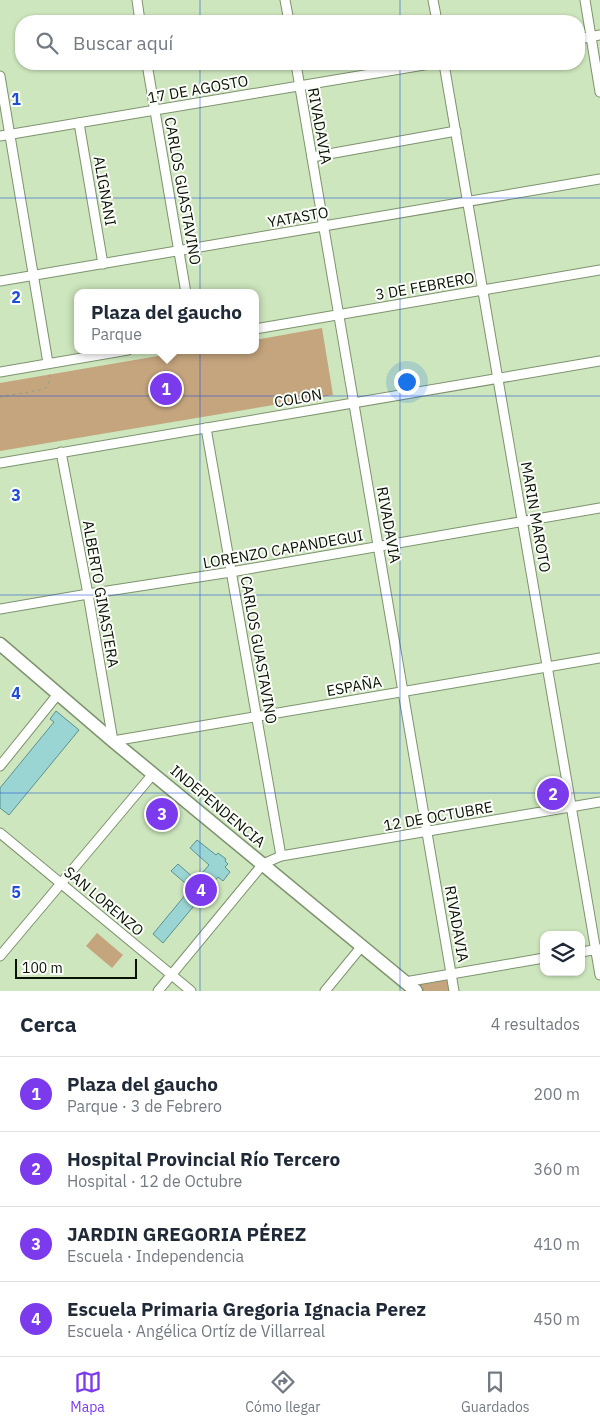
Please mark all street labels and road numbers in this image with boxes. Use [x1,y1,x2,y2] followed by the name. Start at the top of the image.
[146,71,250,107] street label: 17 DE AGOSTO
[304,86,336,166] street label: RIVADAVIA
[161,115,205,267] street label: CARLOS GUASTAVINO
[90,155,120,227] street label: ALIGNANI
[266,202,330,232] street label: YATASTO
[374,268,476,304] street label: 3 DE FEBRERO
[273,384,323,412] street label: COLON
[517,460,555,574] street label: MARIN MAROTO
[373,485,405,565] street label: RIVADAVIA
[79,519,123,669] street label: ALBERTO GINASTERA
[201,526,365,572] street label: LORENZO CAPANDEGUI
[237,574,281,726] street label: CARLOS GUASTAVINO
[325,672,383,700] street label: ESPAÑA
[167,761,270,852] street label: INDEPENDENCIA
[382,797,494,835] street label: 12 DE OCTUBRE
[60,862,148,940] street label: SAN LORENZO
[441,884,473,964] street label: RIVADAVIA

